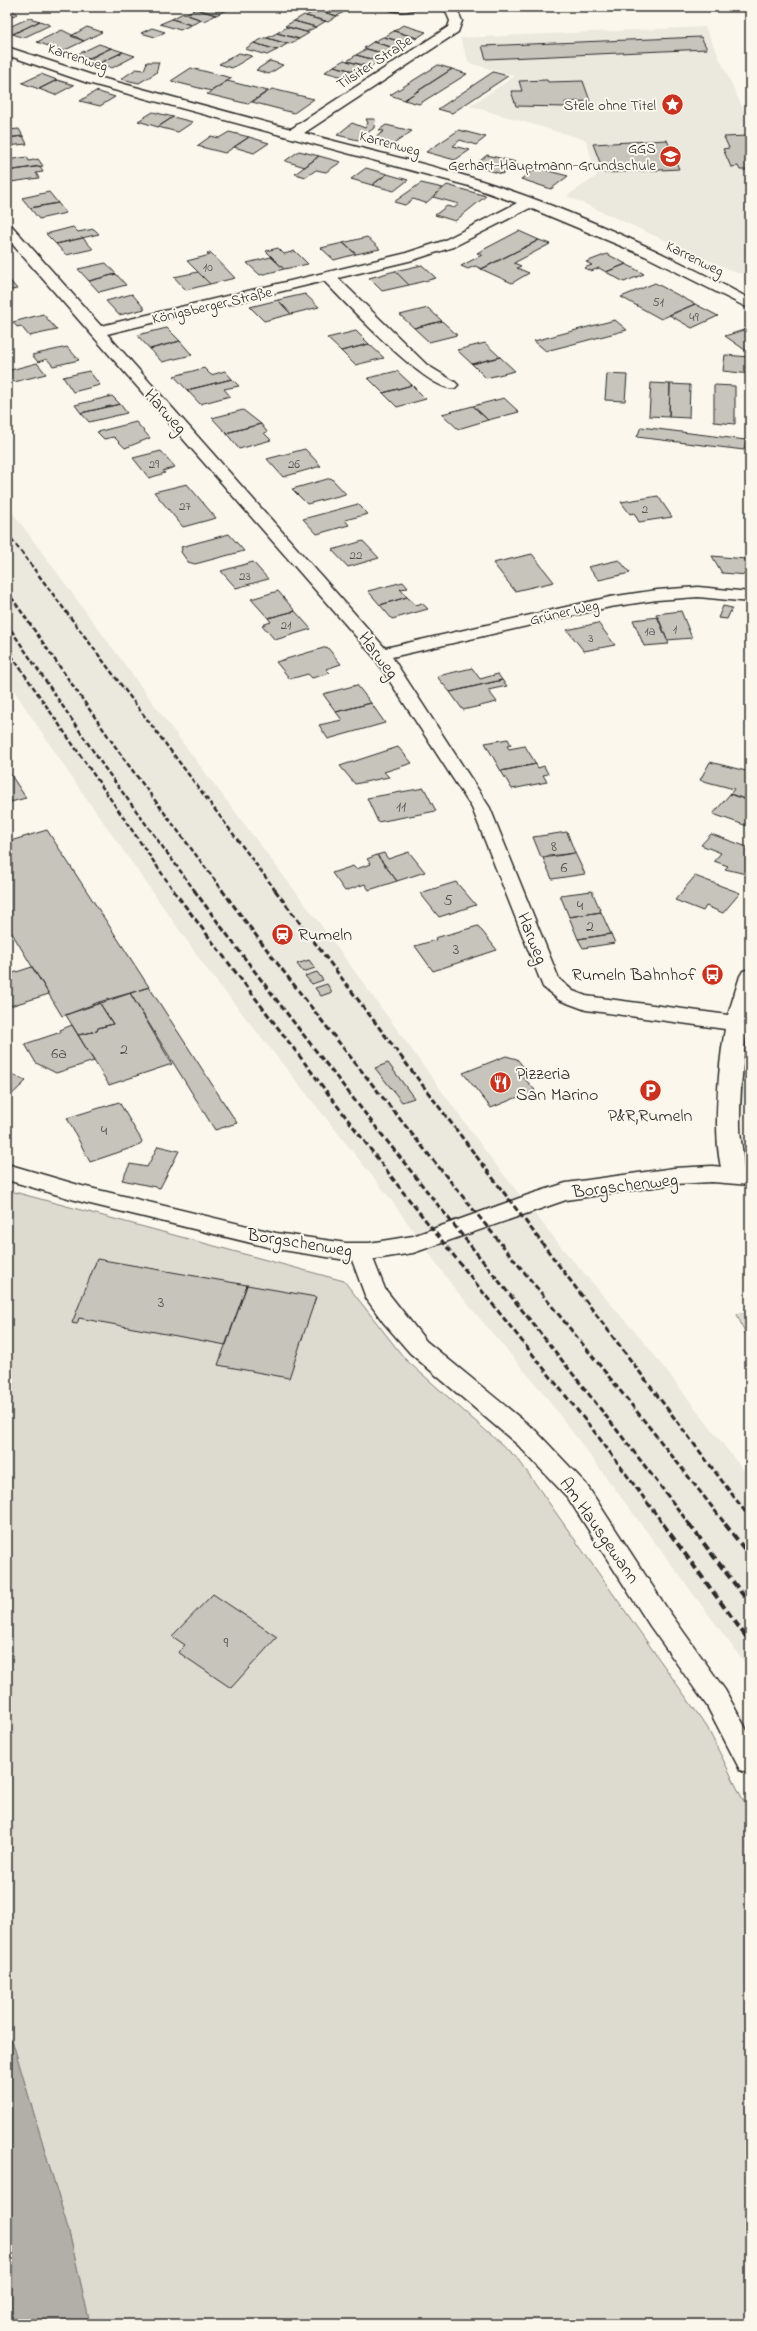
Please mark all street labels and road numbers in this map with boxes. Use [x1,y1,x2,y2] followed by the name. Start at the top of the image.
[332,30,417,96] street label: Tilsiter Straße
[44,38,111,79] street label: Karrenweg
[357,125,423,164] street label: Karrenweg
[661,235,728,283] street label: Karrenweg
[150,281,275,331] street label: Königsberger Straße
[136,384,192,442] street label: Harweg
[528,594,601,633] street label: Grüner Weg
[350,627,404,686] street label: Harweg
[508,909,553,969] street label: Harweg
[570,1168,679,1207] street label: Borgschenweg
[244,1223,354,1266] street label: Borgschenweg
[551,1473,645,1590] street label: Am Hausgewann

